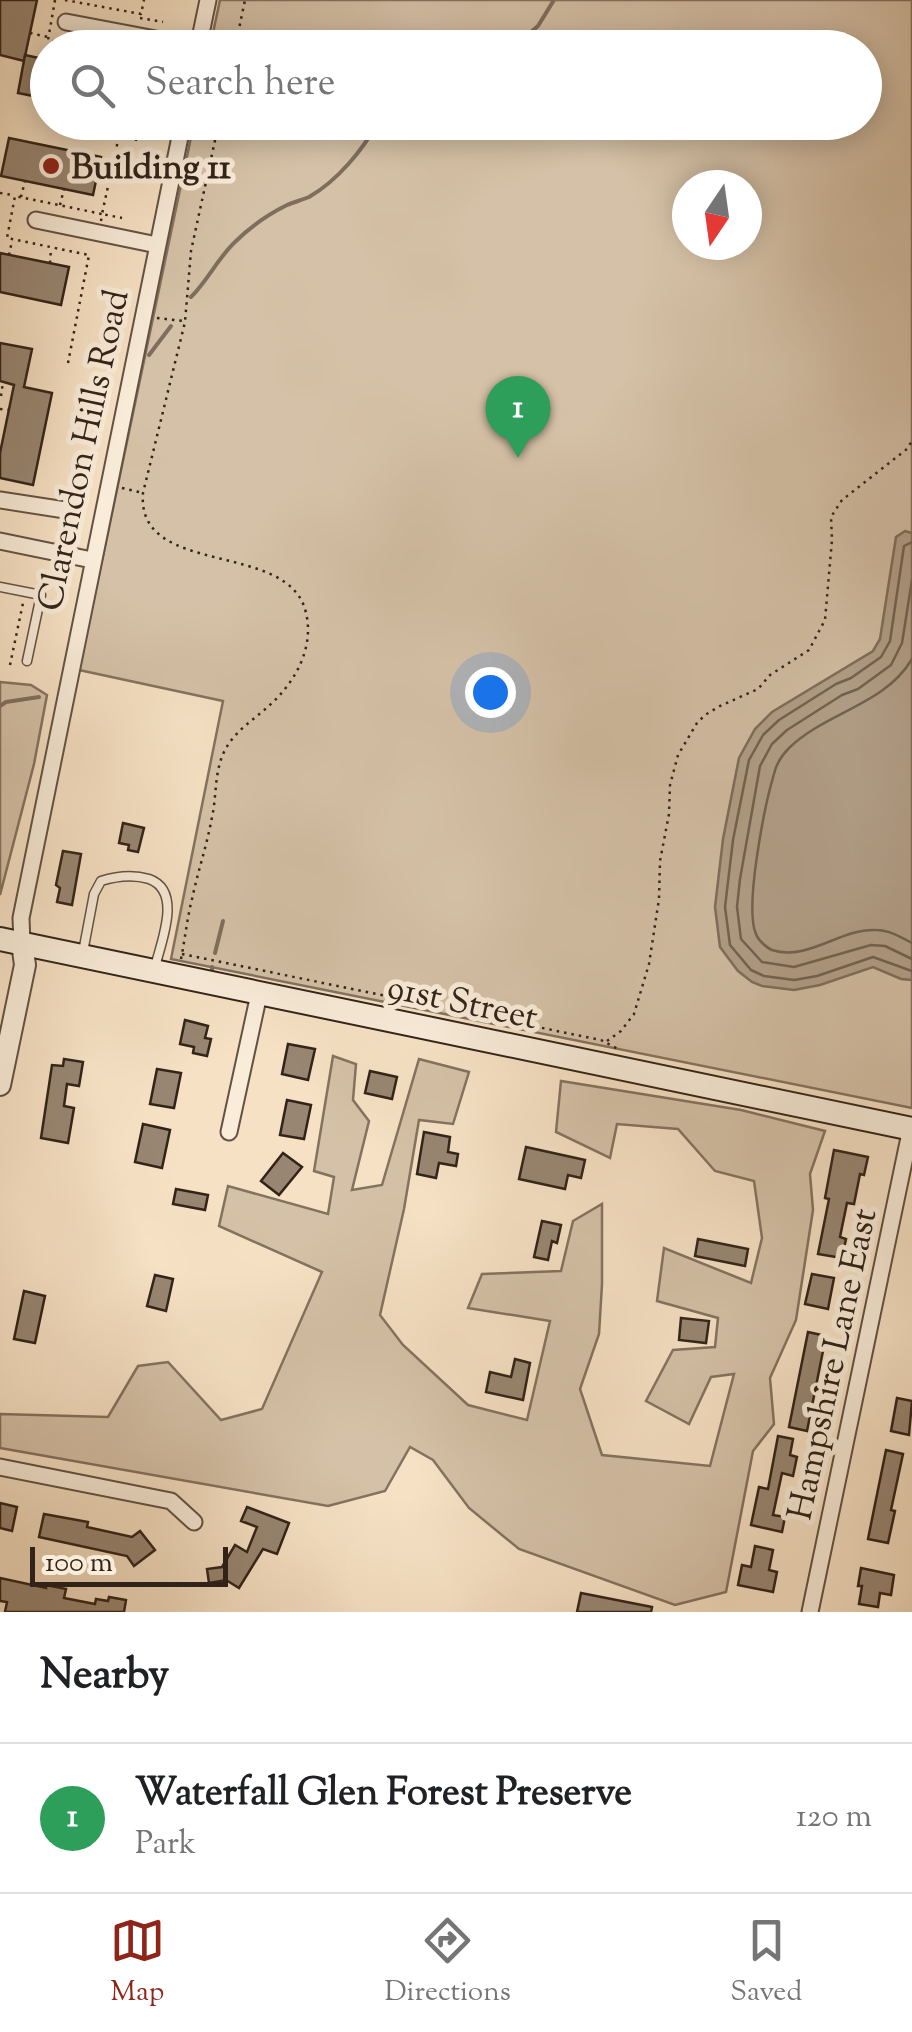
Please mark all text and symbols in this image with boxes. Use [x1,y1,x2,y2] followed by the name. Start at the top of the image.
[30,30,882,140] search box
[65,58,120,113] icon: search
[145,58,336,112] text: Search here
[71,144,231,195] place label: Building 11
[40,155,62,177] marker: Building 11
[672,170,762,260] north arrow
[26,285,144,616] street label: Clarendon Hills Road
[486,376,550,458] pin: 1
[465,667,516,718] your location
[382,964,542,1045] street label: 91st Street
[777,1204,892,1525] street label: Hampshire Lane East
[30,1542,228,1586] scale bar
[45,1544,113,1584] text: 100 m
[40,1647,169,1707] text: Nearby
[135,1768,632,1822] text: Waterfall Glen Forest Preserve
[67,1795,78,1841] text: 1
[796,1795,872,1841] text: 120 m
[135,1822,196,1868] text: Park
[110,1913,165,2013] tab: Map
[384,1913,511,2013] tab: Directions
[730,1913,802,2013] tab: Saved

